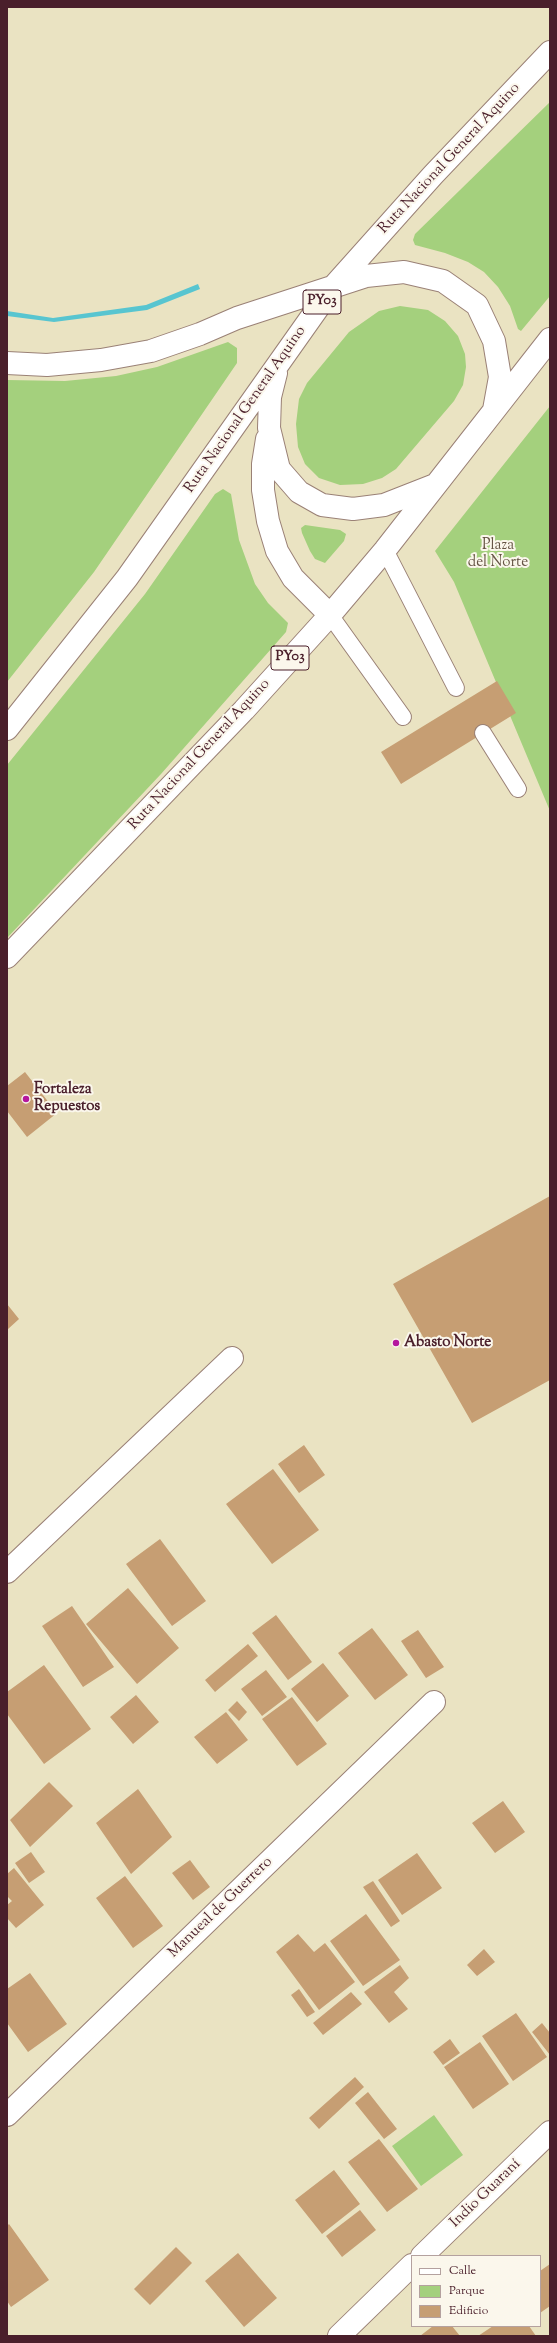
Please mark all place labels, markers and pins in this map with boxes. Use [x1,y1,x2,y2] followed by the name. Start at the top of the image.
[34,1081,100,1116] place label: Fortaleza Repuestos
[21,1094,31,1104] marker: Fortaleza Repuestos
[404,1334,491,1352] place label: Abasto Norte
[391,1338,401,1348] marker: Abasto Norte

